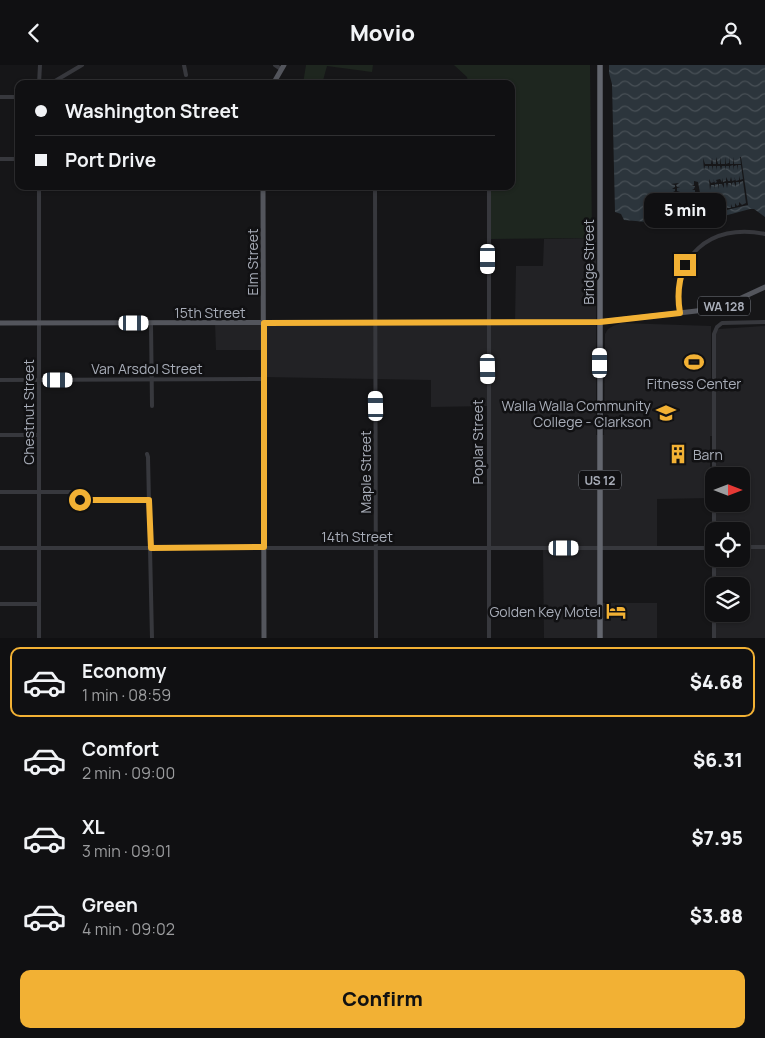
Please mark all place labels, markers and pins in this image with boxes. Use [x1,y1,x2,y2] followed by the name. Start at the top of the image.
[683,351,705,373] sports icon: Fitness Center
[647,374,741,393] place label: Fitness Center
[502,396,652,431] place label: Walla Walla Community College - Clarkson
[655,402,677,424] school or university icon: Walla Walla Community College - Clarkson
[667,443,689,465] building icon: Barn
[693,445,723,464] place label: Barn
[605,600,627,622] hotel icon: Golden Key Motel
[489,602,601,621] place label: Golden Key Motel

